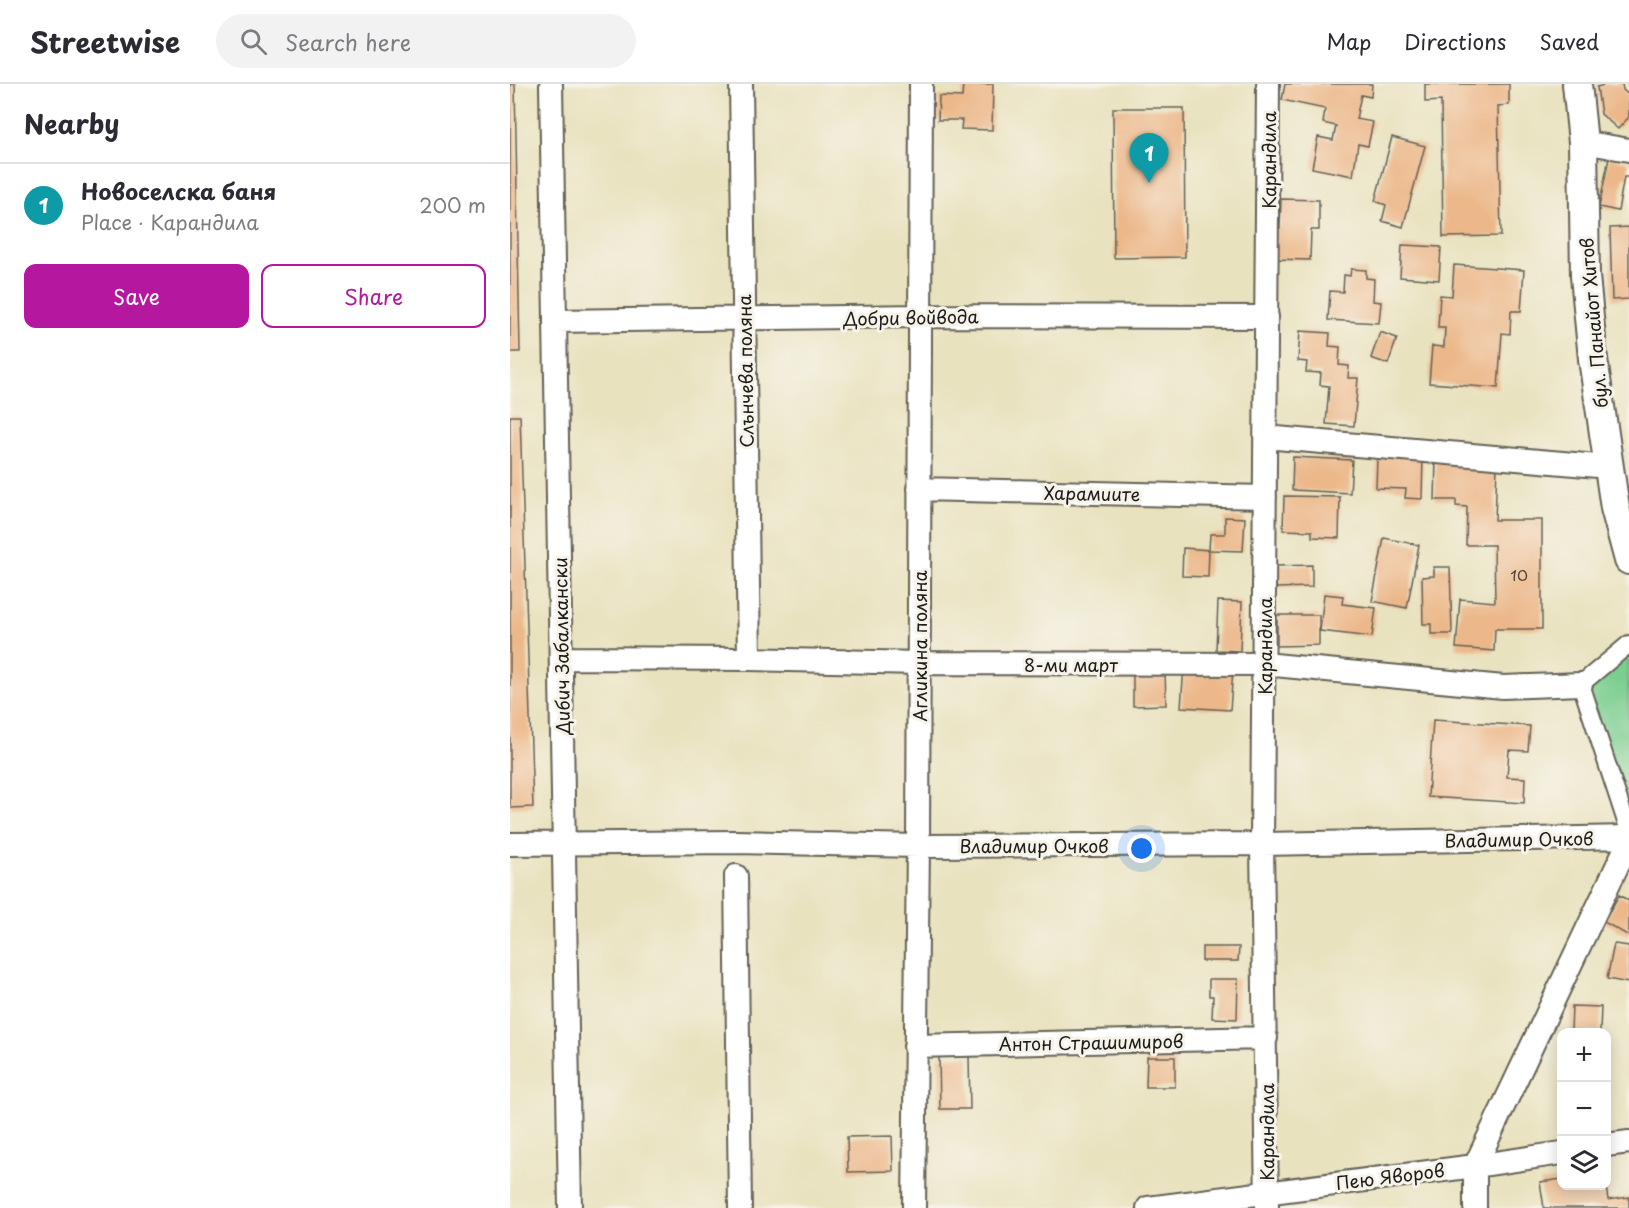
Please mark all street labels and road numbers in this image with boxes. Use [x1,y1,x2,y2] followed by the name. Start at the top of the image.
[1255,111,1282,209] street label: Карандила
[1572,237,1614,409] street label: бул. Панайот Хитов
[730,293,760,448] street label: Слънчева поляна
[842,302,980,332] street label: Добри войвода
[1044,479,1140,507] street label: Харамиите
[546,557,576,736] street label: Дибич Забалкански
[906,569,933,722] street label: Агликина поляна
[1251,597,1278,695] street label: Карандила
[1024,651,1118,678] street label: 8-ми март
[1444,824,1594,854] street label: Владимир Очков
[959,832,1109,859] street label: Владимир Очков
[998,1027,1184,1057] street label: Антон Страшимиров
[1253,1083,1280,1181] street label: Карандила
[1334,1156,1446,1196] street label: Пею Яворов

